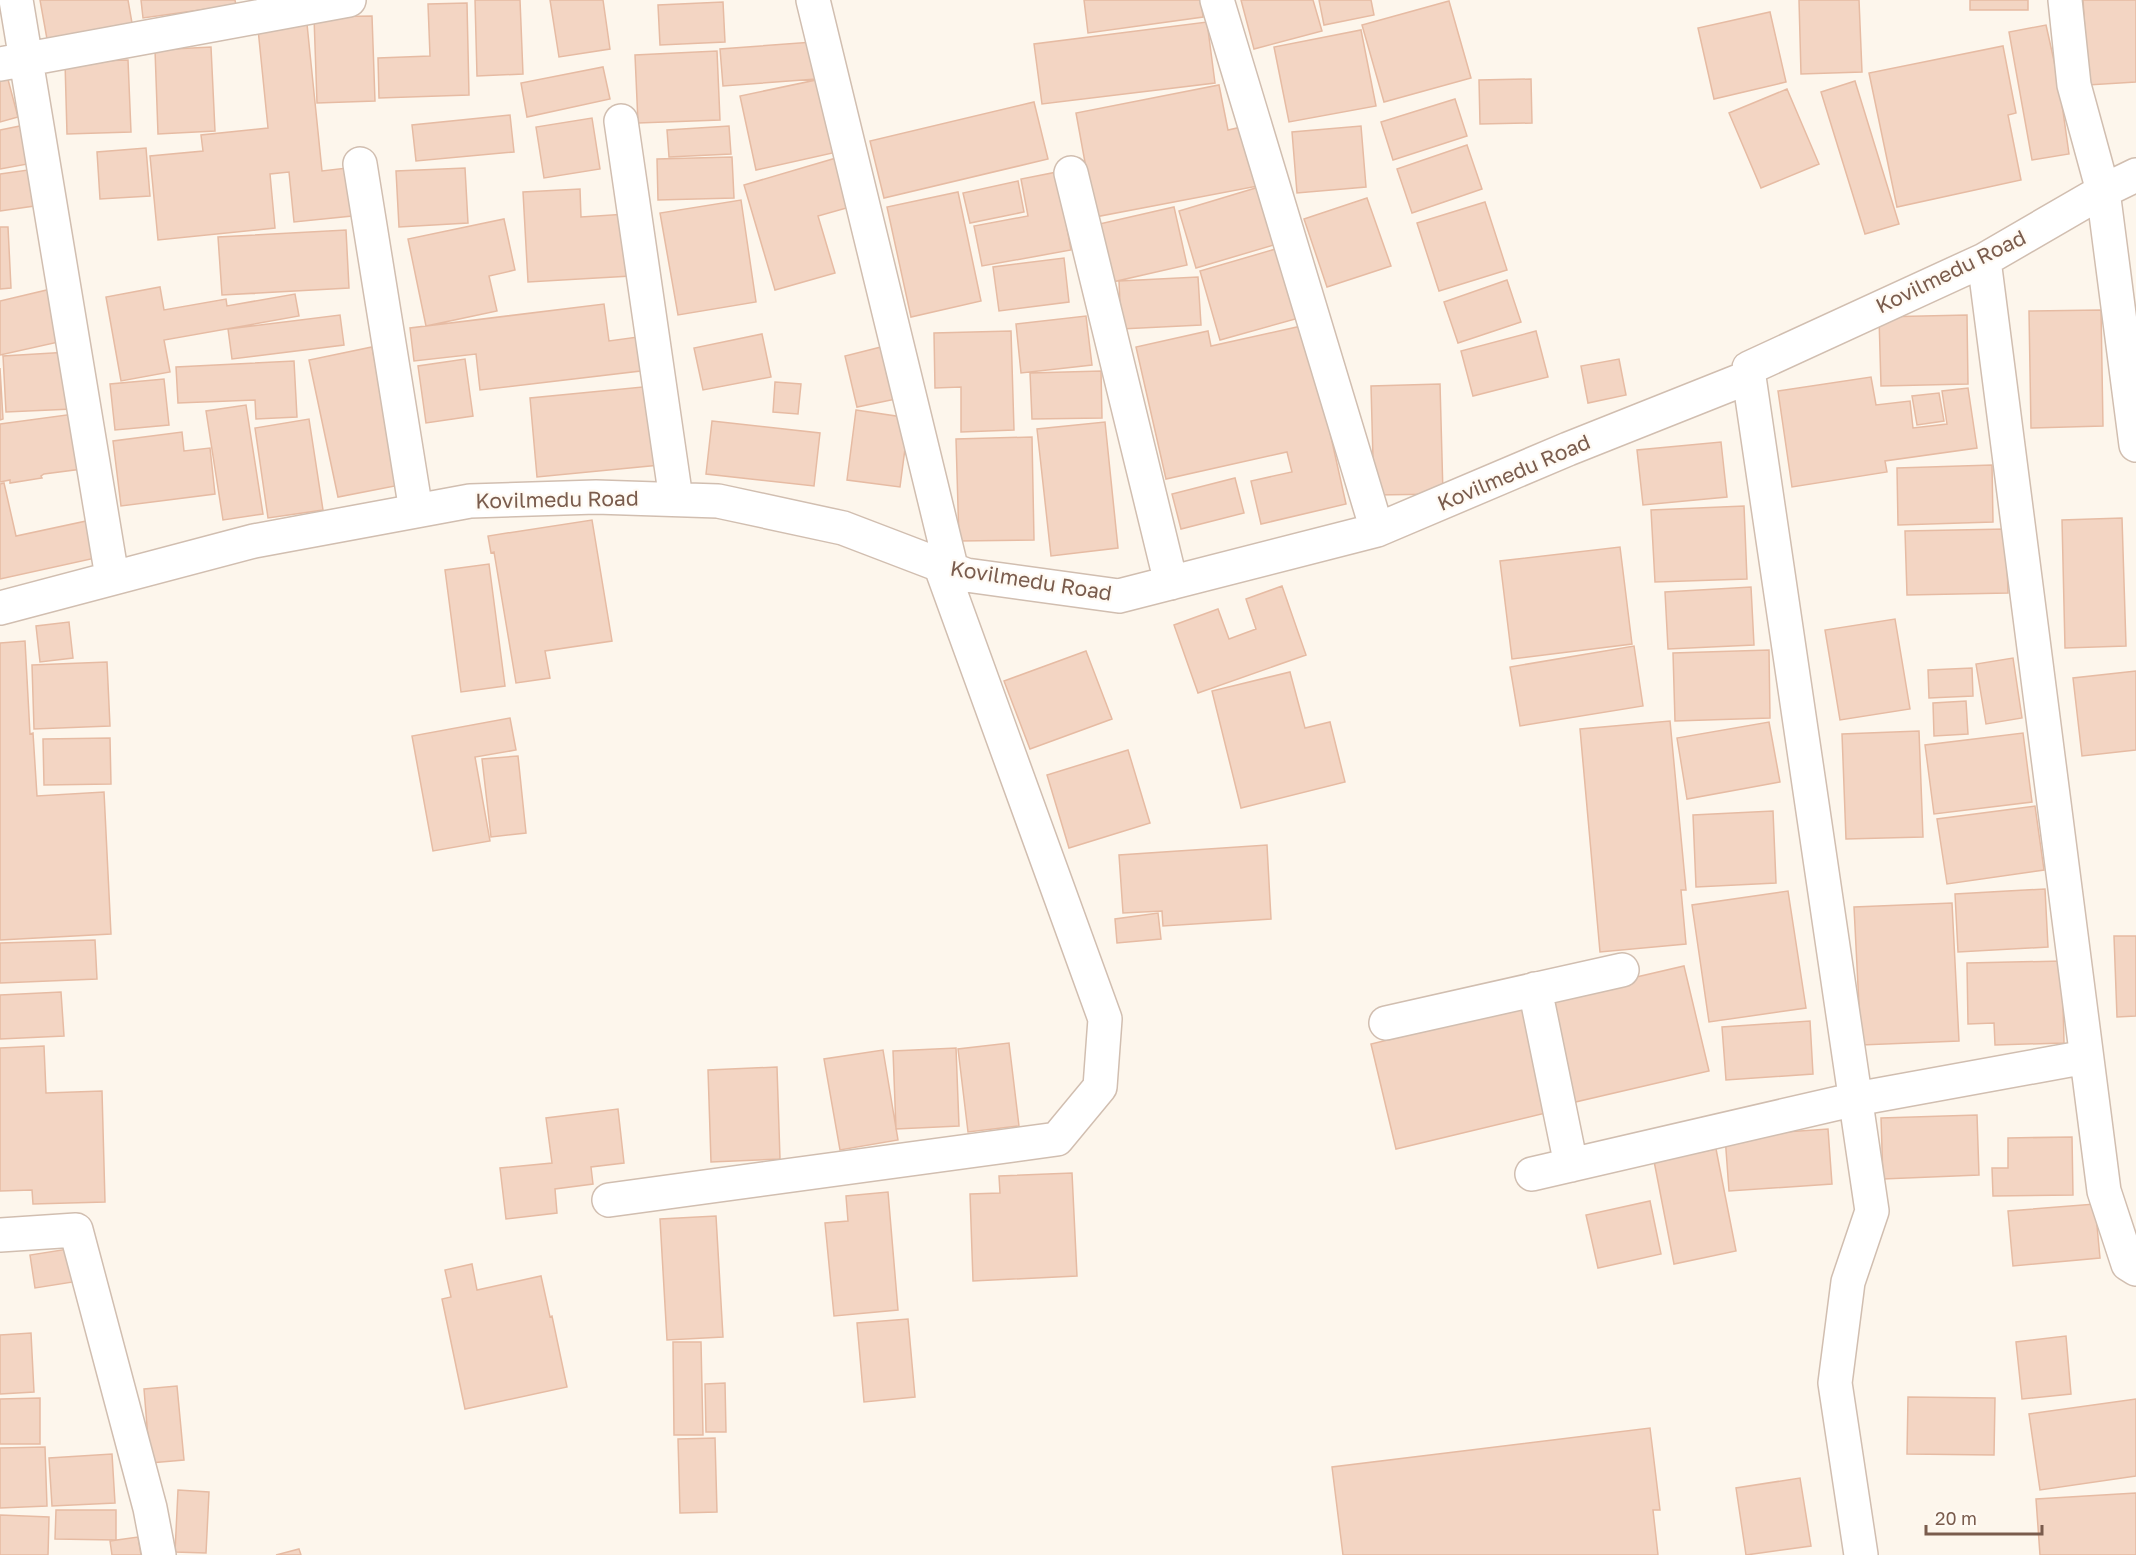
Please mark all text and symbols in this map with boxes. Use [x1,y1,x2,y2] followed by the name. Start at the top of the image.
[1871,224,2030,319] street label: Kovilmedu Road
[1433,428,1594,516] street label: Kovilmedu Road
[475,485,639,513] street label: Kovilmedu Road
[948,554,1114,606] street label: Kovilmedu Road
[1926,1498,2042,1536] scale bar
[1935,1507,1977,1529] text: 20 m

